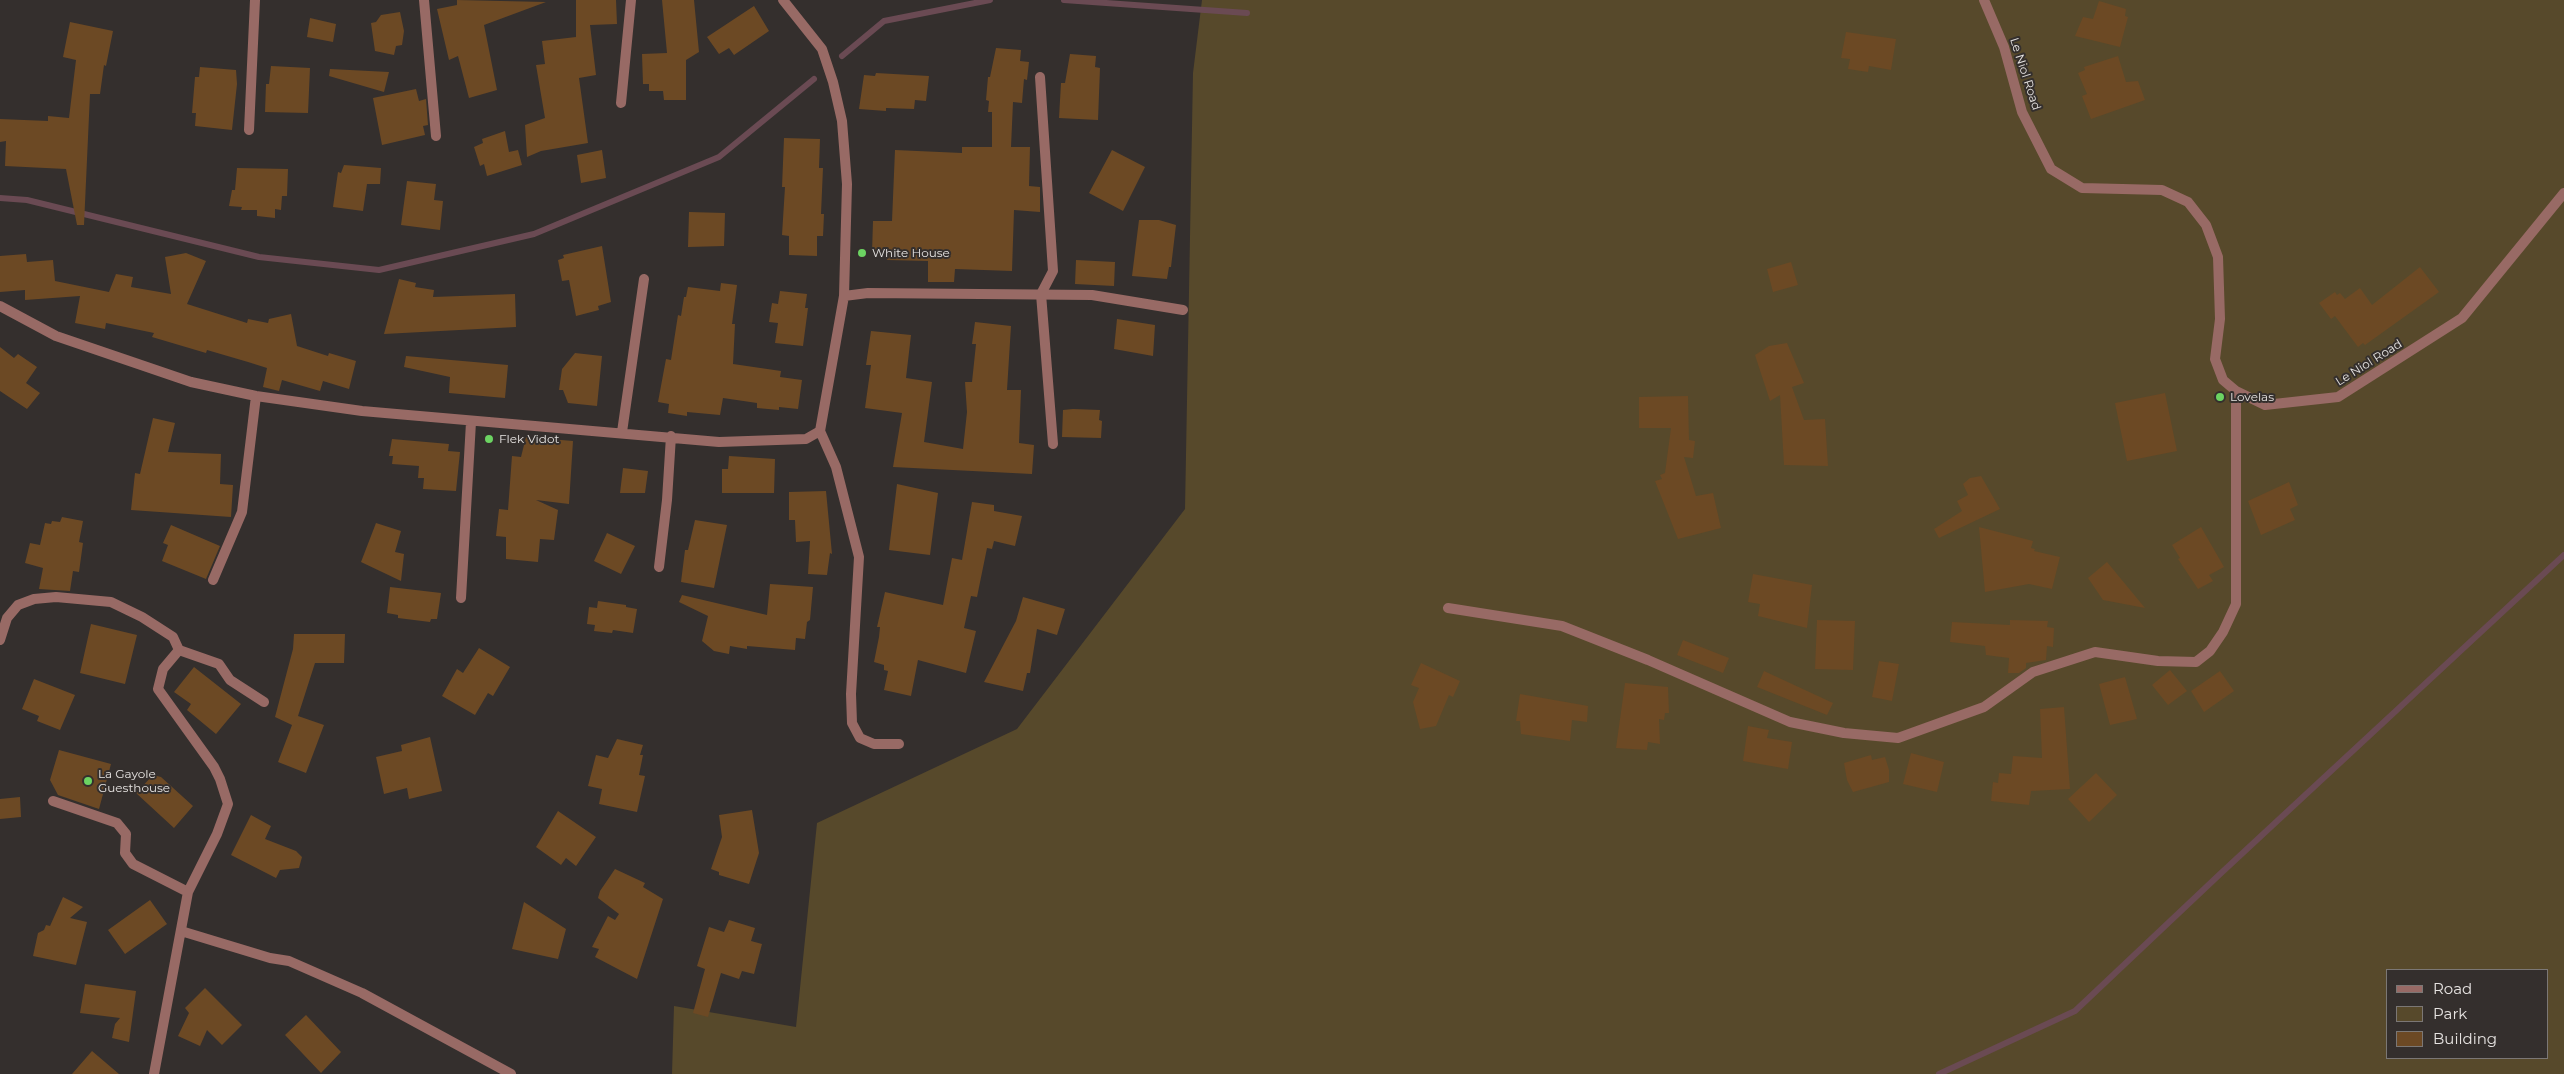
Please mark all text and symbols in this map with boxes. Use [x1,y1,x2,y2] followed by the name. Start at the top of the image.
[2006,36,2044,112] street label: Le Niol Road
[872,246,950,260] place label: White House
[856,247,868,259] marker: White House
[2333,337,2405,389] street label: Le Niol Road
[2230,390,2274,404] place label: Lovelas
[2214,391,2226,403] marker: Lovelas
[499,432,559,446] place label: Flek Vidot
[483,433,495,445] marker: Flek Vidot
[98,767,170,795] place label: La Gayole Guesthouse
[82,775,94,787] marker: La Gayole Guesthouse
[2386,969,2549,1059] legend
[2433,979,2472,998] text: Road
[2433,1004,2467,1023] text: Park
[2433,1029,2497,1048] text: Building

